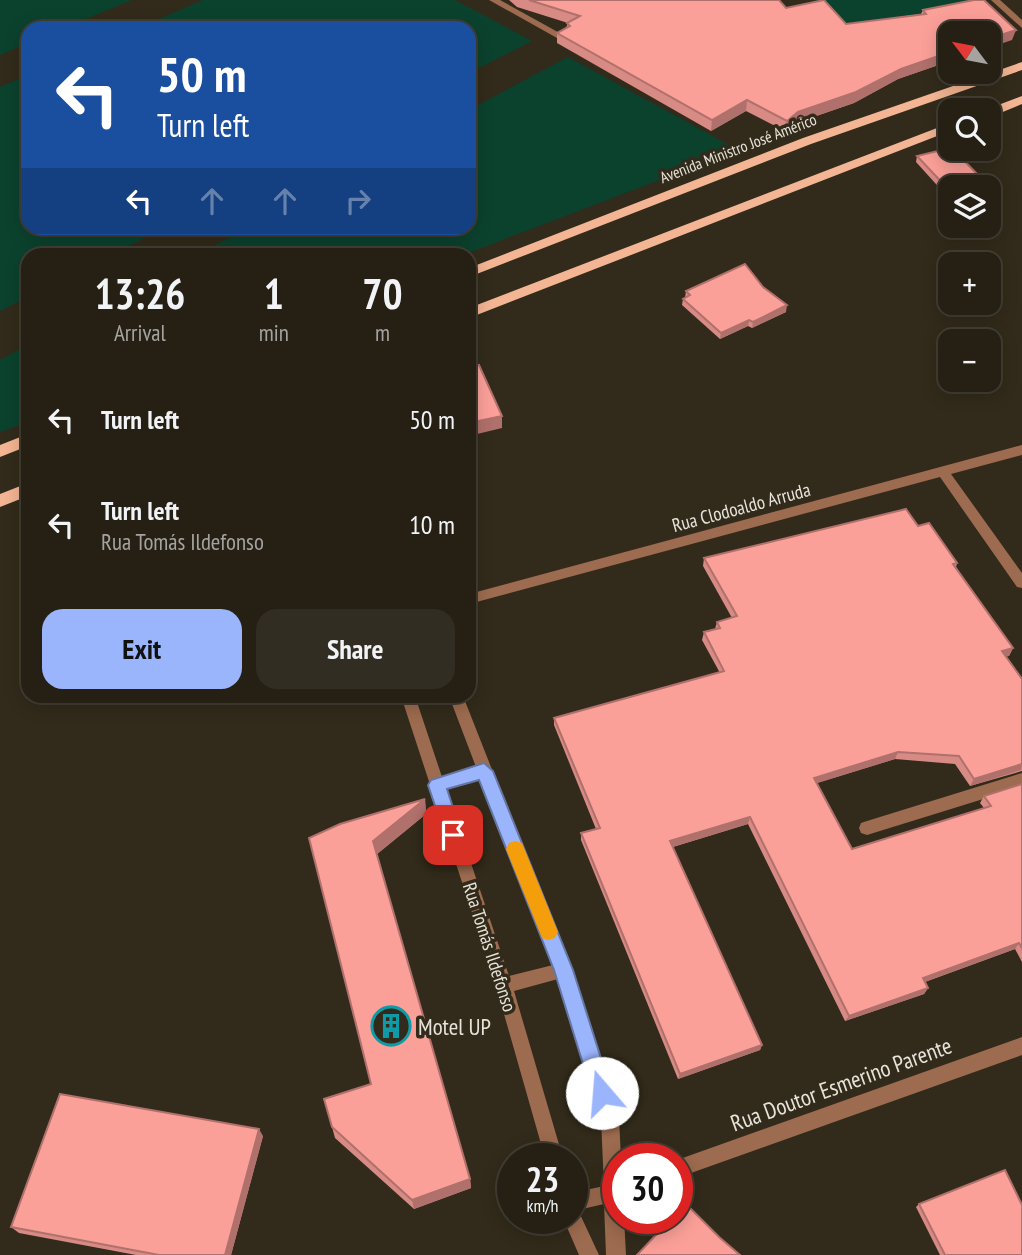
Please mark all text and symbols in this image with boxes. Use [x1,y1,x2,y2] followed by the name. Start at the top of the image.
[938,21,1001,84] north arrow
[938,21,1001,392] map controls
[157,42,246,106] text: 50 m
[42,49,133,140] icon: left
[938,98,1001,161] button: search
[157,104,249,146] text: Turn left
[657,109,819,187] street label: Avenida Ministro José Américo
[938,175,1001,238] button: layers
[120,182,158,220] icon: left
[193,182,231,220] icon: ahead
[266,182,304,220] icon: ahead
[339,182,377,220] icon: right
[938,252,1001,315] button: +
[94,266,185,321] text: 13:26
[264,266,284,321] text: 1
[362,266,402,321] text: 70
[114,318,166,347] text: Arrival
[259,318,289,347] text: min
[375,318,390,347] text: m
[938,329,1001,392] button: −
[42,401,80,439] icon: left
[101,403,179,436] text: Turn left
[409,403,455,436] text: 50 m
[669,477,813,537] street label: Rua Clodoaldo Arruda
[101,494,179,527] text: Turn left
[42,506,80,544] icon: left
[409,508,455,541] text: 10 m
[101,527,264,556] text: Rua Tomás Ildefonso
[42,609,242,689] button: Exit
[256,609,455,689] button: Share
[423,805,483,865] pin
[434,816,472,854] icon: arrive
[458,879,522,1015] street label: Rua Tomás Ildefonso
[370,1005,412,1047] building icon: Motel UP
[418,1012,491,1041] place label: Motel UP
[726,1031,956,1137] street label: Rua Doutor Esmerino Parente
[565,1056,639,1130] position arrow
[602,1143,693,1234] speed limit sign: 30
[526,1156,559,1202] text: 23
[527,1194,558,1217] text: km/h

